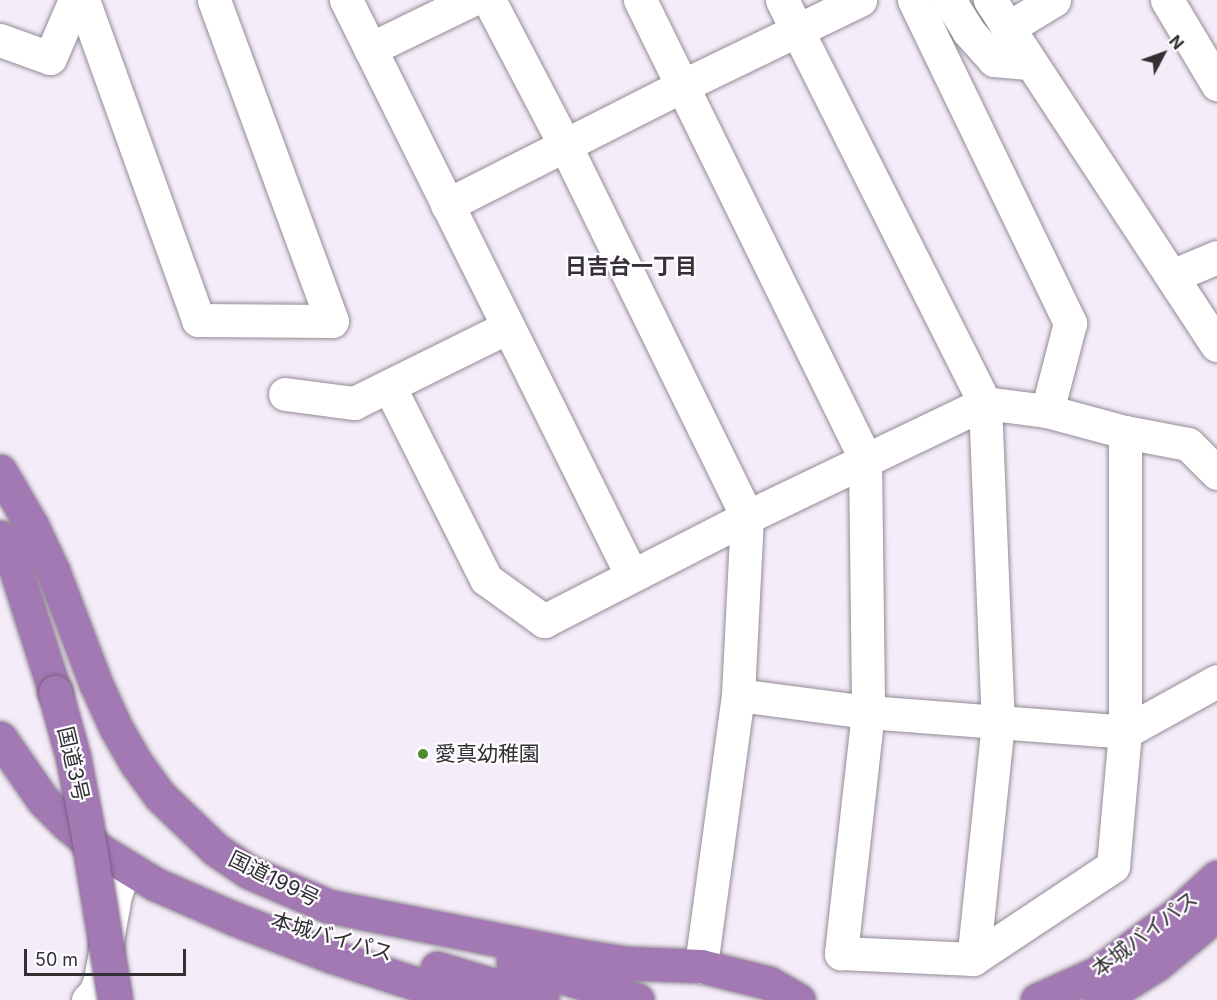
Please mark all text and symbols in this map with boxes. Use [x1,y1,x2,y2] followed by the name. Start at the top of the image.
[1133,24,1193,84] north arrow
[1165,31,1188,53] text: N
[565,254,697,280] district label: 日吉台一丁目
[52,724,94,804] street label: 国道3号
[435,741,540,767] place label: 愛真幼稚園
[416,747,430,761] marker: 愛真幼稚園
[225,846,323,912] street label: 国道199号
[1087,886,1203,982] street label: 本城バイパス
[268,908,396,966] street label: 本城バイパス
[27,937,189,975] scale bar
[35,949,78,970] text: 50 m

